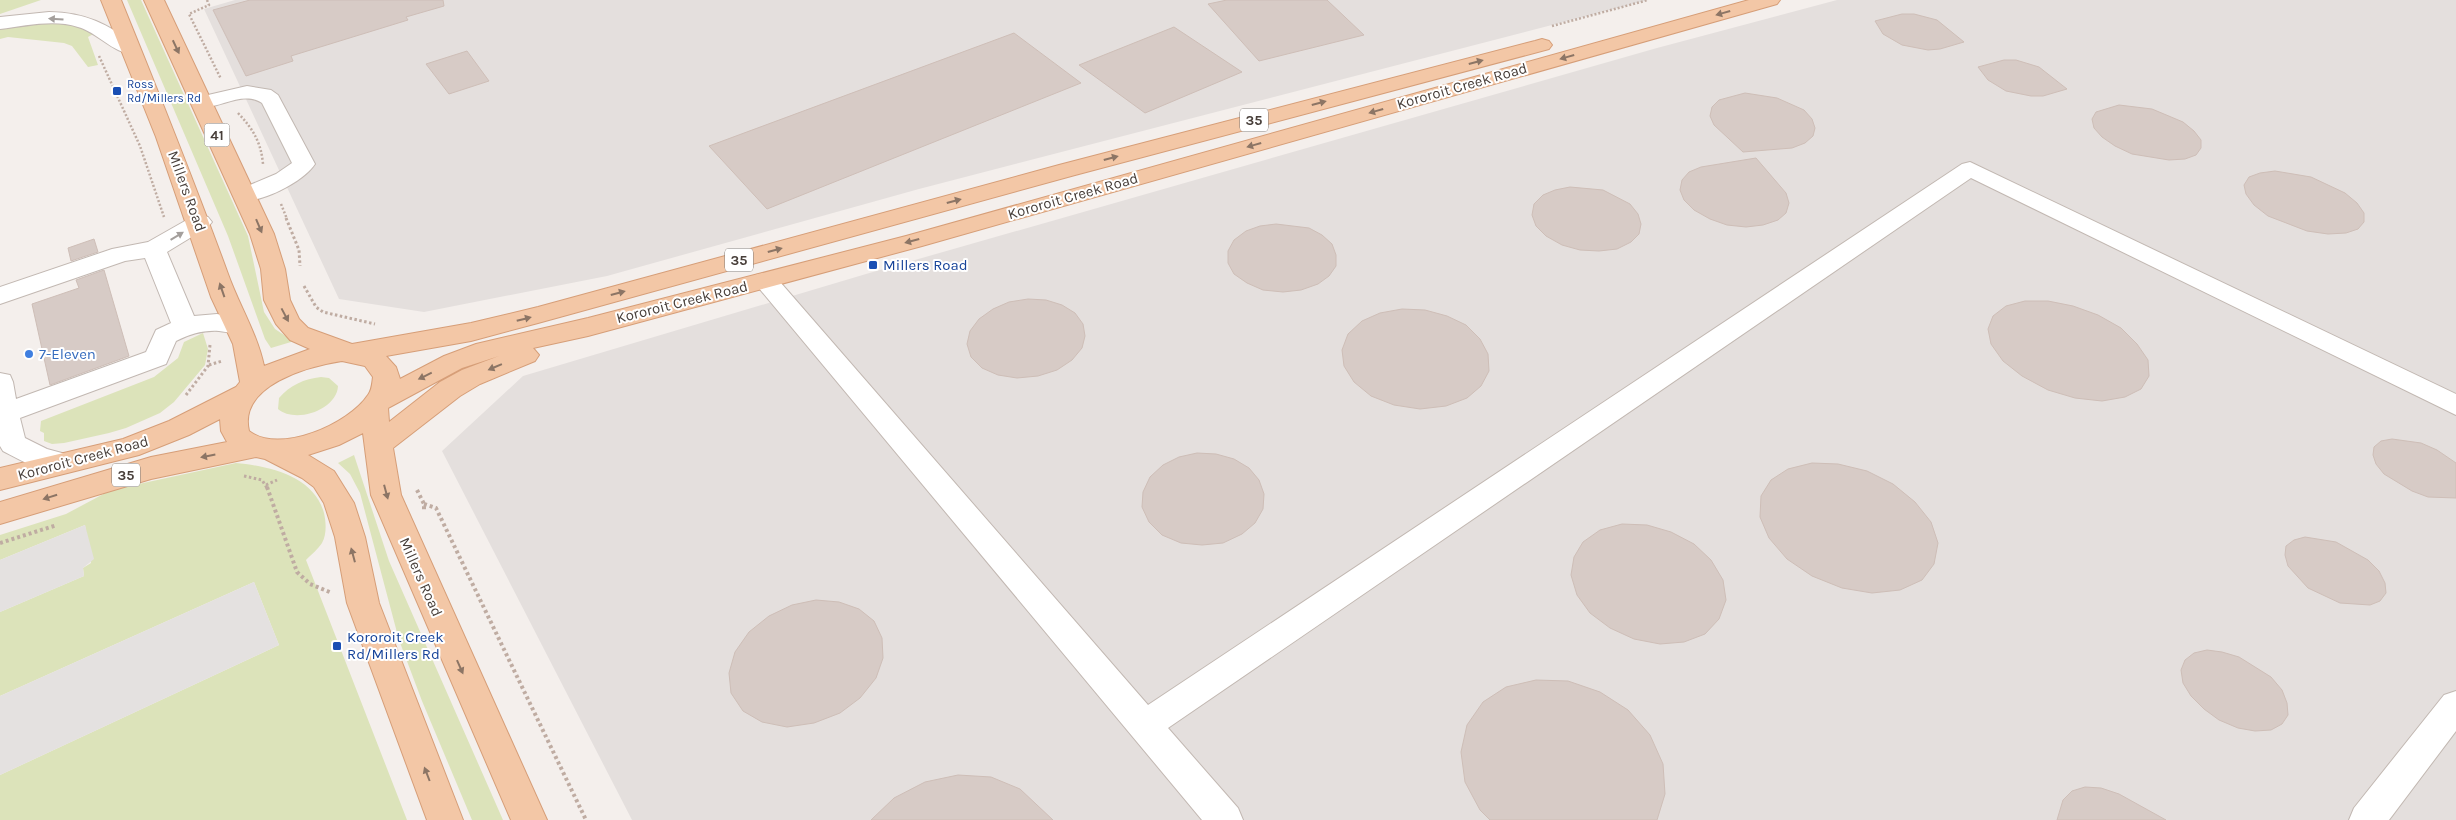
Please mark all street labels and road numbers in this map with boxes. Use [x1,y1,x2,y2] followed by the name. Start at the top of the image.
[1395,59,1529,113] street label: Kororoit Creek Road
[1240,108,1268,132] road number: 35
[204,124,230,146] road number: 41
[164,148,210,234] street label: Millers Road
[1006,169,1140,223] street label: Kororoit Creek Road
[725,248,753,272] road number: 35
[614,277,750,327] street label: Kororoit Creek Road
[16,432,150,484] street label: Kororoit Creek Road
[112,464,140,486] road number: 35
[396,535,446,619] street label: Millers Road

